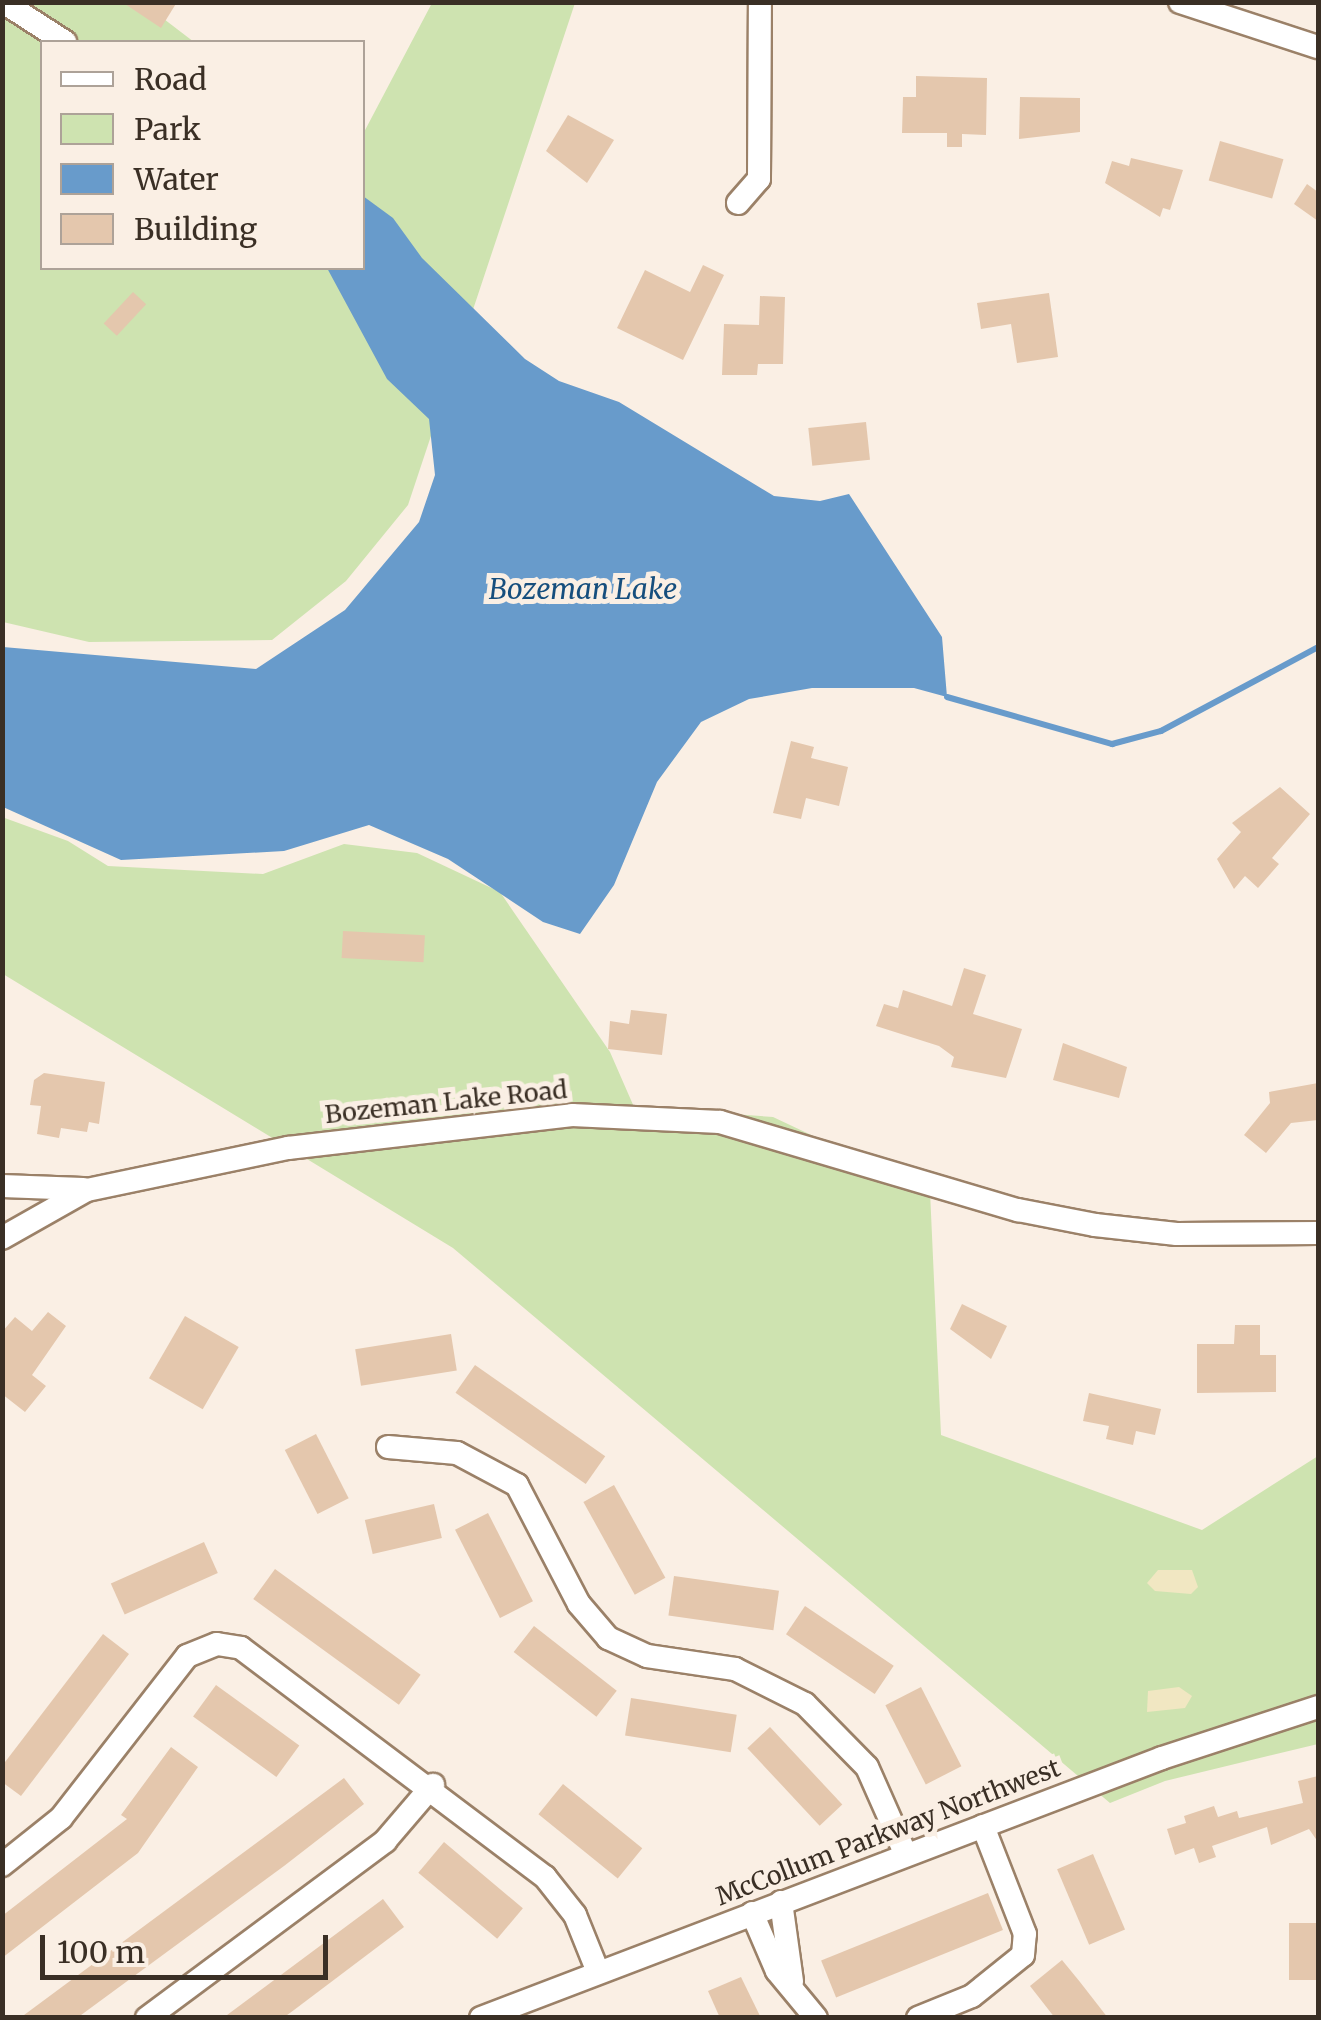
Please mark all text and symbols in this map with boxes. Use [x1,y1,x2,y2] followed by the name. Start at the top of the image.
[40,40,365,270] legend
[134,60,207,98] text: Road
[134,110,201,148] text: Park
[134,160,219,198] text: Water
[134,210,257,248] text: Building
[489,572,677,606] water label: Bozeman Lake
[323,1074,569,1130] street label: Bozeman Lake Road
[712,1752,1064,1912] street label: McCollum Parkway Northwest
[45,1915,332,1977] scale bar
[57,1933,145,1971] text: 100 m

